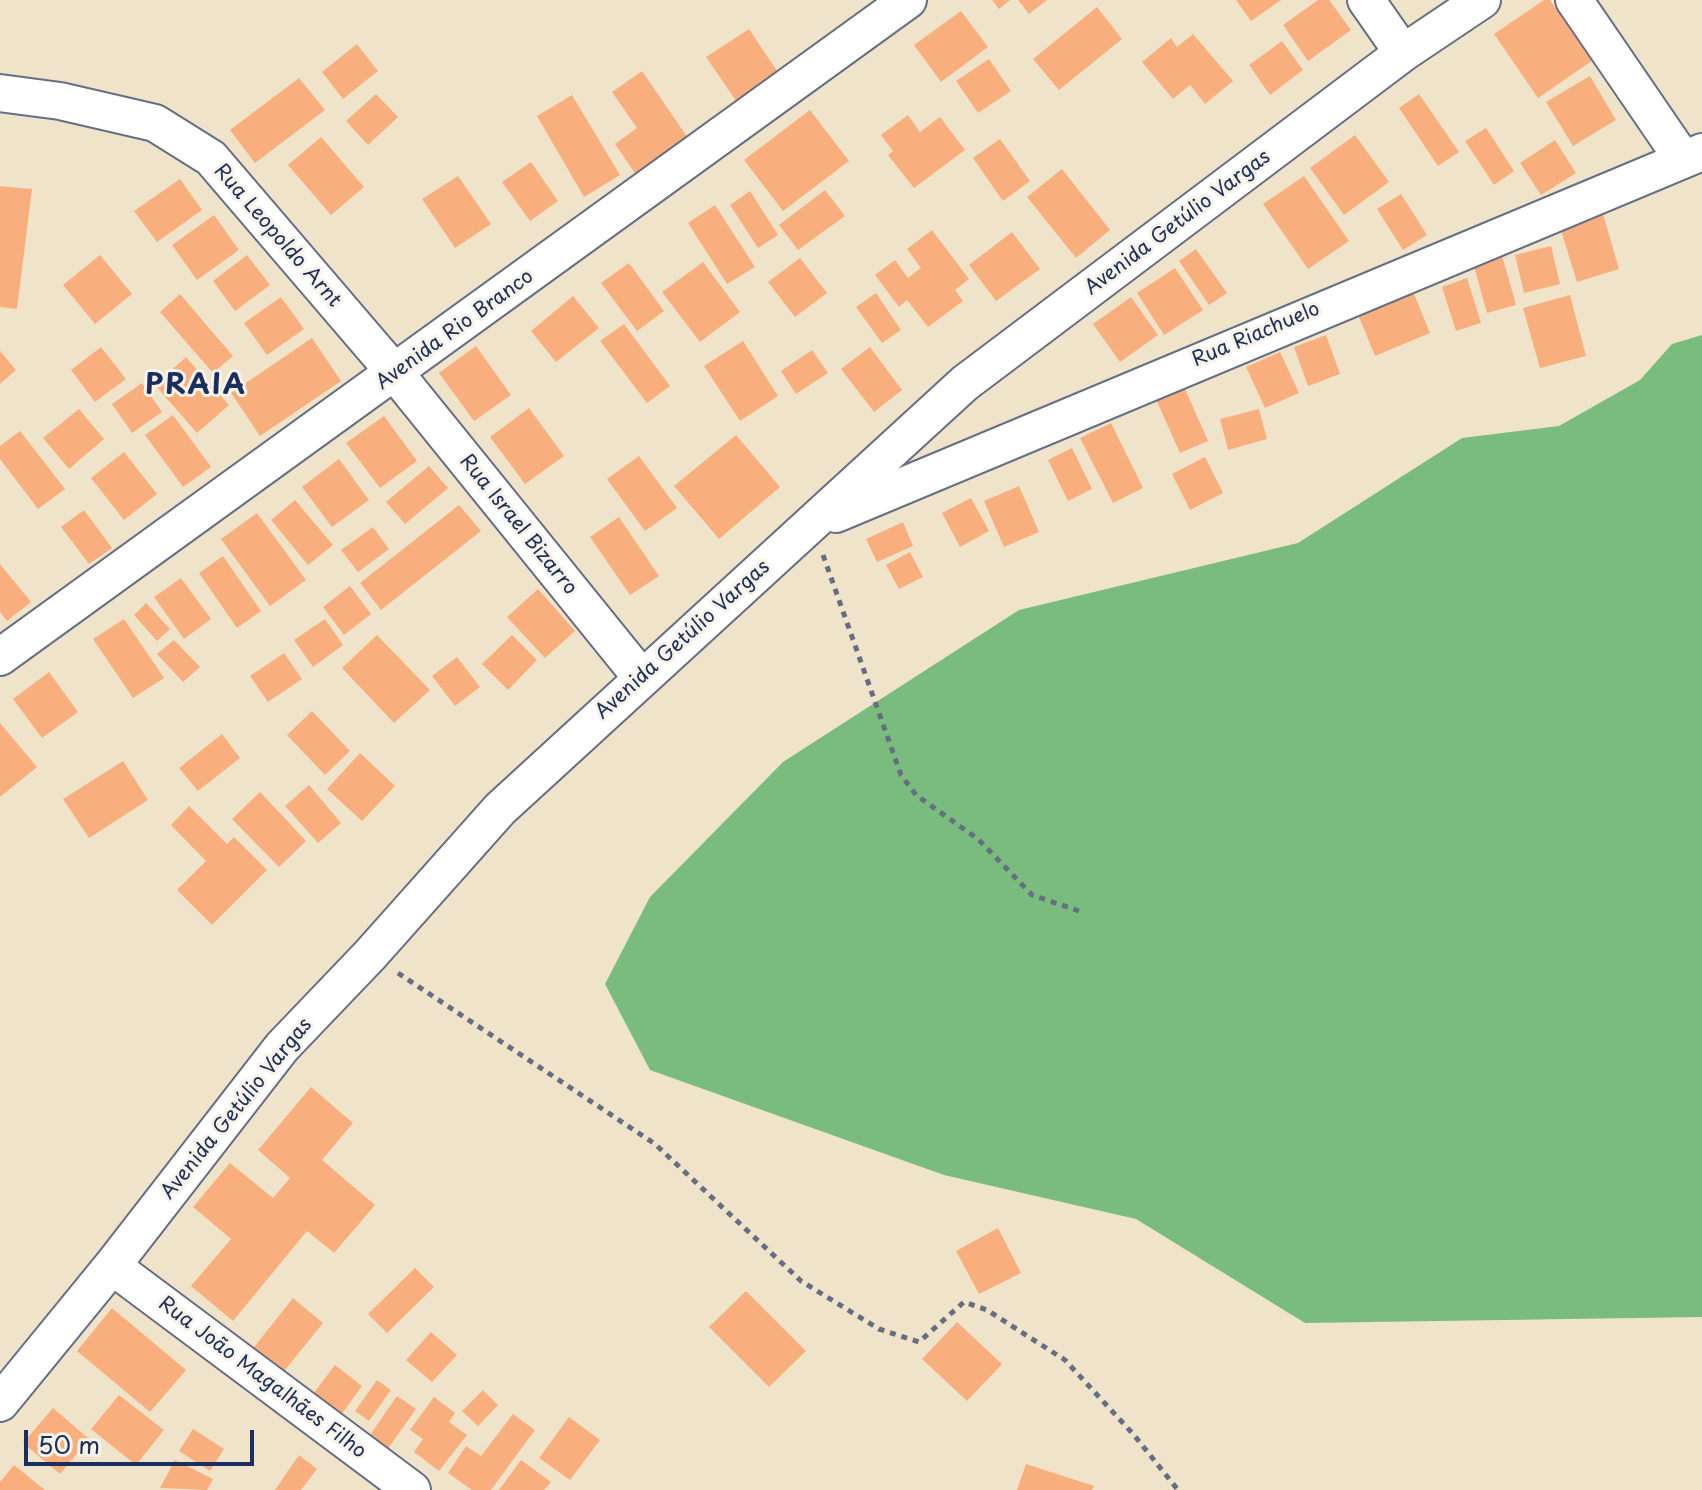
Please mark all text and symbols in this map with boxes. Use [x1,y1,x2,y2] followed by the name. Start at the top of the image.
[1080,145,1276,301] street label: Avenida Getúlio Vargas
[208,160,346,312] street label: Rua Leopoldo Arnt
[372,265,538,395] street label: Avenida Rio Branco
[1189,297,1323,373] street label: Rua Riachuelo
[146,369,246,403] district label: PRAIA
[454,450,582,600] street label: Rua Israel Bizarro
[591,555,775,725] street label: Avenida Getúlio Vargas
[156,1014,318,1204] street label: Avenida Getúlio Vargas
[153,1292,371,1464] street label: Rua João Magalhães Filho
[28,1414,258,1464] scale bar
[38,1426,100,1462] text: 50 m

